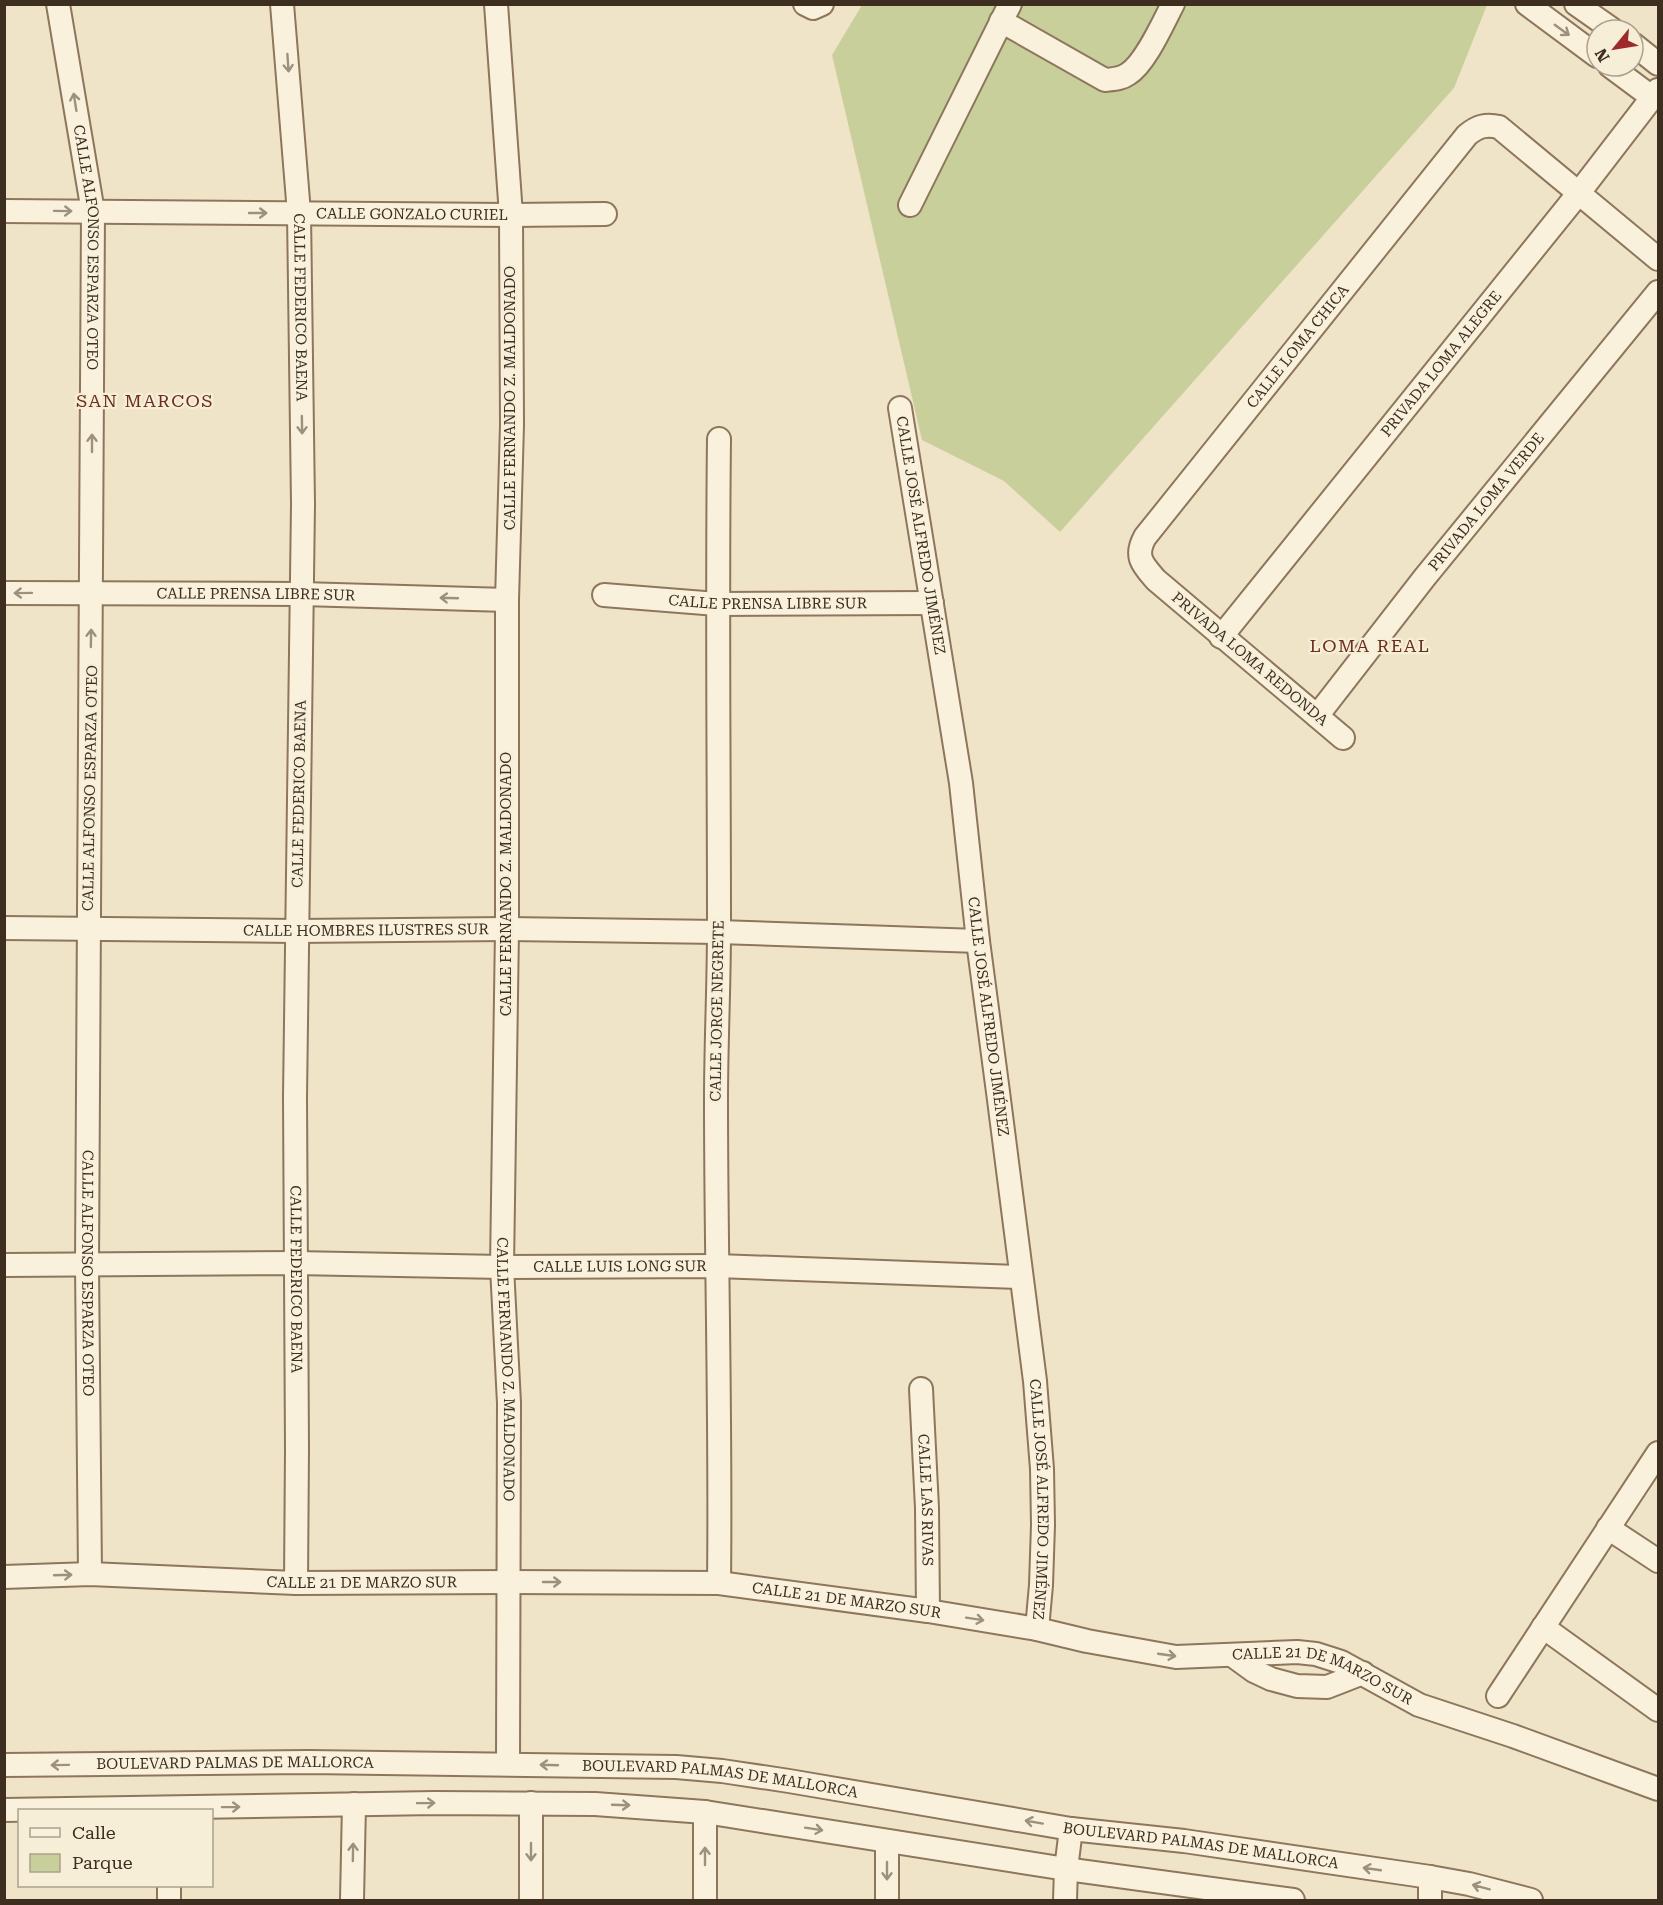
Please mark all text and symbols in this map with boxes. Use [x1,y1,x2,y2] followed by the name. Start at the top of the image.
[1585,18,1645,78] north arrow
[1554,23,1570,36] one-way arrow
[1591,45,1614,65] text: N
[282,52,293,72] one-way arrow
[69,93,80,113] one-way arrow
[69,124,103,370] street label: CALLE ALFONSO ESPARZA OTEO
[316,204,508,224] street label: CALLE GONZALO CURIEL
[52,205,72,217] one-way arrow
[247,207,267,219] one-way arrow
[290,213,311,402] street label: CALLE FEDERICO BAENA
[501,266,519,530] street label: CALLE FERNANDO Z. MALDONADO
[1243,281,1353,412] street label: CALLE LOMA CHICA
[1377,287,1505,440] street label: PRIVADA LOMA ALEGRE
[76,390,214,411] district label: SAN MARCOS
[296,415,308,435] one-way arrow
[892,415,949,656] street label: CALLE JOSÉ ALFREDO JIMÉNEZ
[1425,429,1548,575] street label: PRIVADA LOMA VERDE
[86,434,98,454] one-way arrow
[157,585,356,605] street label: CALLE PRENSA LIBRE SUR
[14,587,34,599] one-way arrow
[1168,588,1332,730] street label: PRIVADA LOMA REDONDA
[668,591,868,613] street label: CALLE PRENSA LIBRE SUR
[439,593,459,604] one-way arrow
[85,629,97,649] one-way arrow
[1310,635,1431,656] district label: LOMA REAL
[79,665,101,911] street label: CALLE ALFONSO ESPARZA OTEO
[288,699,310,888] street label: CALLE FEDERICO BAENA
[497,752,515,1016] street label: CALLE FERNANDO Z. MALDONADO
[964,896,1013,1137] street label: CALLE JOSÉ ALFREDO JIMÉNEZ
[243,920,490,940] street label: CALLE HOMBRES ILUSTRES SUR
[706,920,728,1102] street label: CALLE JORGE NEGRETE
[78,1150,97,1396] street label: CALLE ALFONSO ESPARZA OTEO
[287,1185,306,1374] street label: CALLE FEDERICO BAENA
[493,1237,518,1502] street label: CALLE FERNANDO Z. MALDONADO
[533,1257,707,1276] street label: CALLE LUIS LONG SUR
[1026,1378,1052,1621] street label: CALLE JOSÉ ALFREDO JIMÉNEZ
[914,1433,937,1566] street label: CALLE LAS RIVAS
[52,1569,72,1580] one-way arrow
[266,1573,458,1592] street label: CALLE 21 DE MARZO SUR
[541,1576,561,1588] one-way arrow
[751,1579,943,1622] street label: CALLE 21 DE MARZO SUR
[965,1613,985,1624] one-way arrow
[1232,1643,1416,1709] street label: CALLE 21 DE MARZO SUR
[1156,1650,1176,1661] one-way arrow
[96,1753,375,1773] street label: BOULEVARD PALMAS DE MALLORCA
[582,1757,860,1802] street label: BOULEVARD PALMAS DE MALLORCA
[51,1759,71,1771] one-way arrow
[540,1759,560,1770] one-way arrow
[415,1797,435,1809] one-way arrow
[610,1800,630,1811] one-way arrow
[220,1801,240,1813] one-way arrow
[18,1809,213,1887] legend
[1024,1817,1044,1828] one-way arrow
[1062,1819,1340,1873] street label: BOULEVARD PALMAS DE MALLORCA
[72,1822,116,1843] text: Calle
[804,1823,824,1834] one-way arrow
[525,1841,537,1861] one-way arrow
[347,1843,358,1863] one-way arrow
[699,1847,711,1867] one-way arrow
[72,1852,133,1873] text: Parque
[881,1860,893,1880] one-way arrow
[1363,1863,1383,1874] one-way arrow
[1472,1880,1491,1892] one-way arrow

